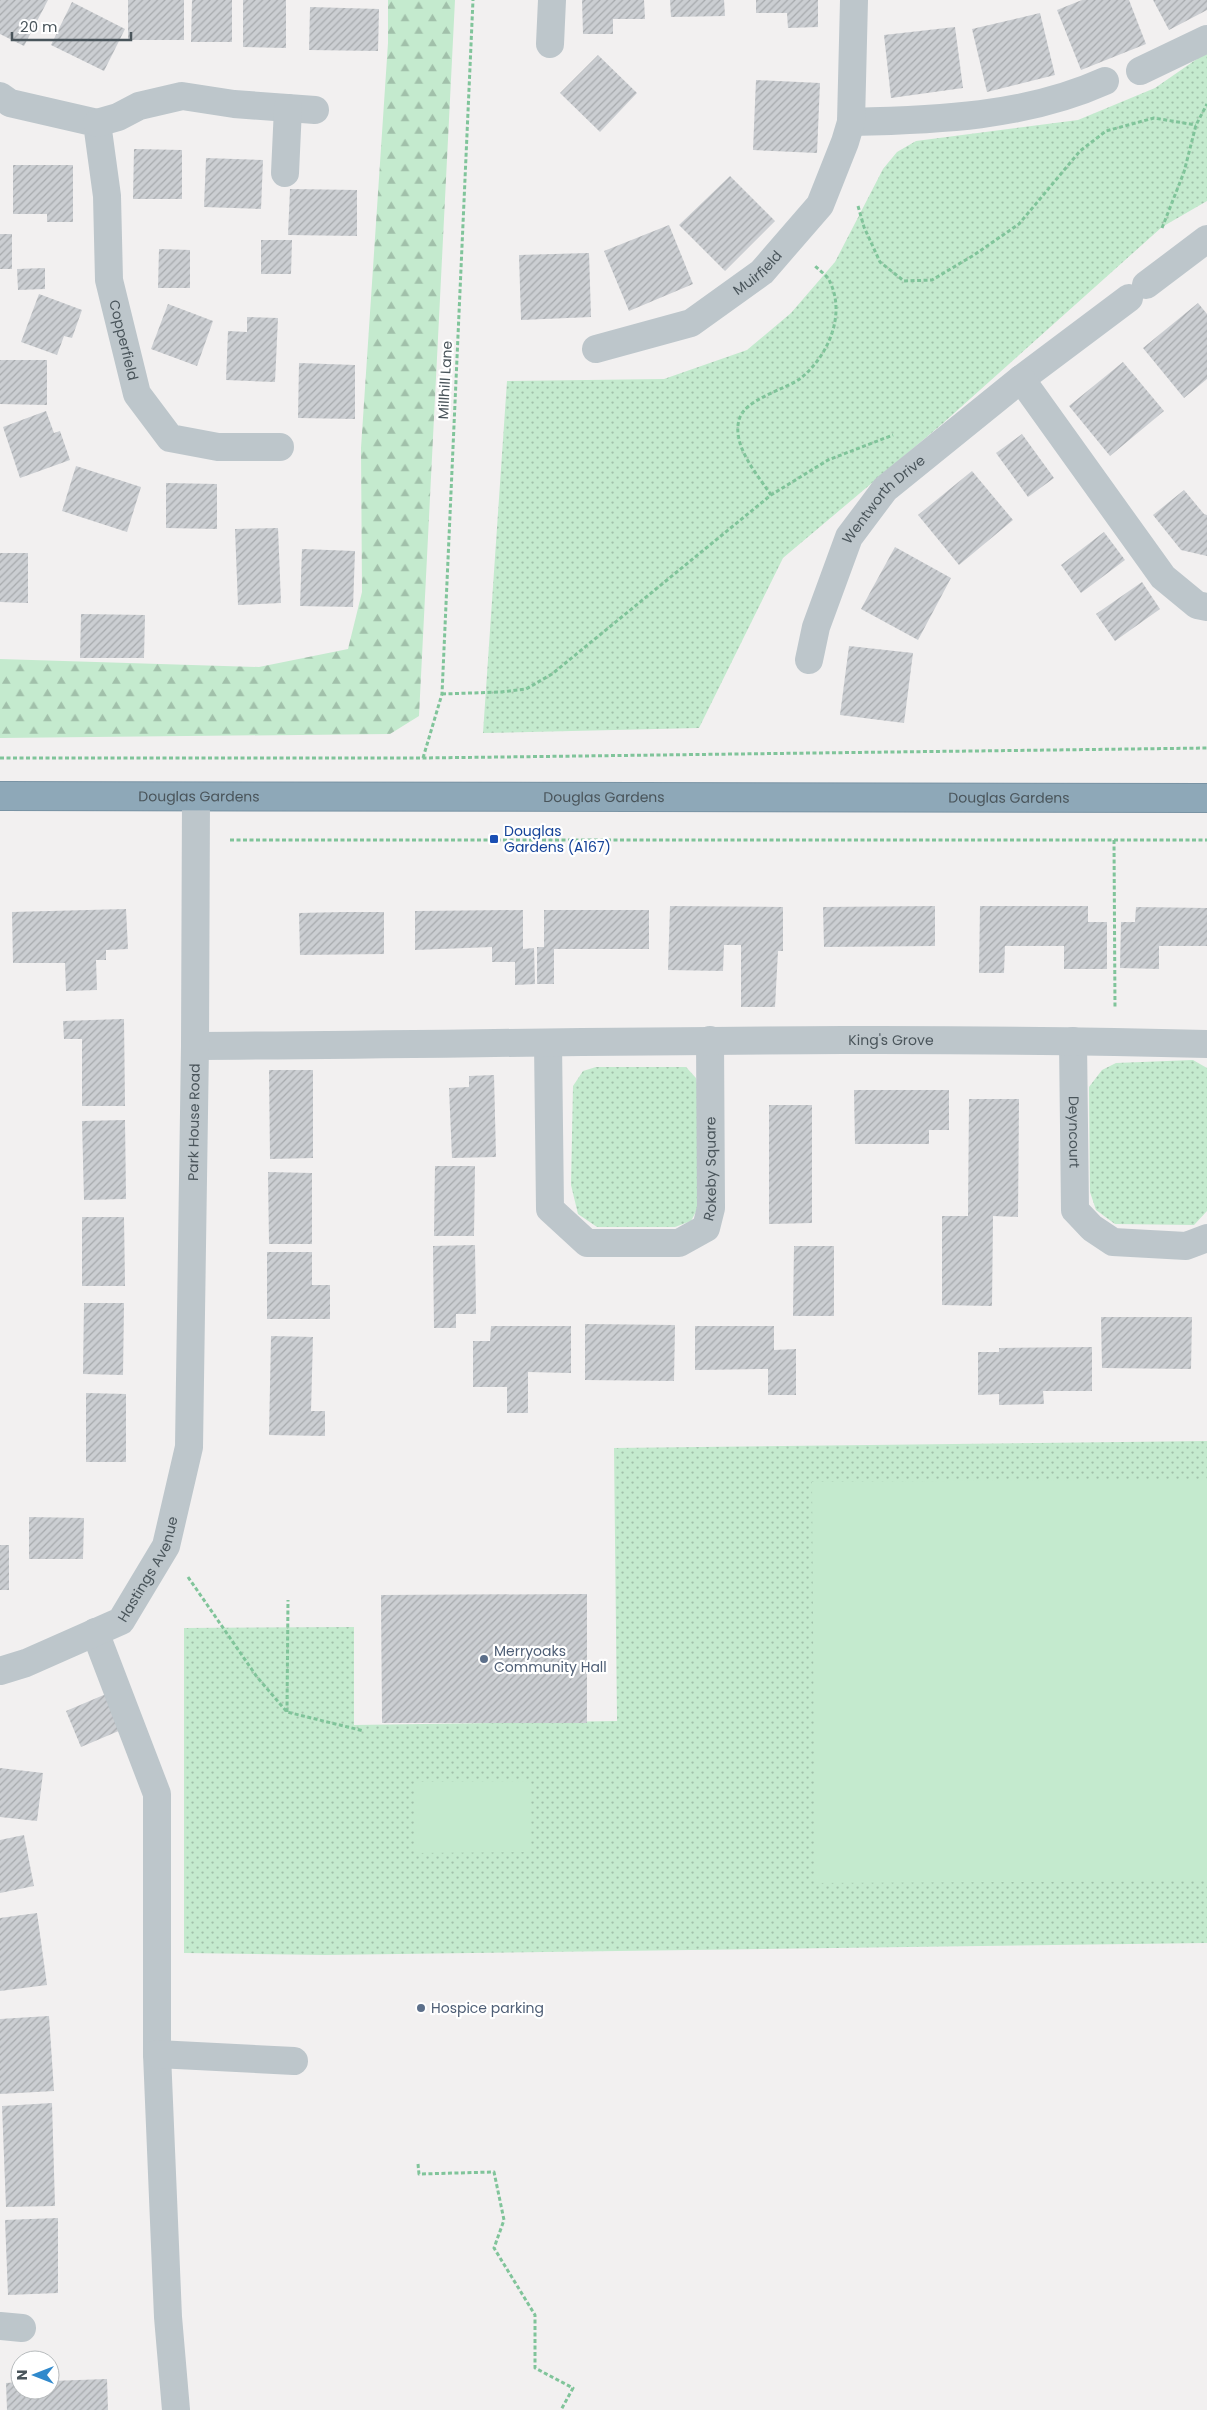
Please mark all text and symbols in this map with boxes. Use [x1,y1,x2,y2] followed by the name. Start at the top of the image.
[12,10,131,42] scale bar
[20,16,58,37] text: 20 m
[729,246,786,300] street label: Muirfield
[104,298,143,382] street label: Copperfield
[433,340,457,420] street label: Millhill Lane
[837,450,930,548] street label: Wentworth Drive
[138,786,260,806] street label: Douglas Gardens
[543,787,665,807] street label: Douglas Gardens
[948,788,1070,808] street label: Douglas Gardens
[504,821,611,857] place label: Douglas Gardens (A167)
[488,833,500,845] marker: Douglas Gardens (A167)
[848,1030,934,1050] street label: King's Grove
[183,1063,205,1181] street label: Park House Road
[1064,1096,1085,1168] street label: Deyncourt
[698,1116,722,1223] street label: Rokeby Square
[113,1514,183,1626] street label: Hastings Avenue
[494,1641,607,1677] place label: Merryoaks Community Hall
[478,1653,490,1665] marker: Merryoaks Community Hall
[431,1998,544,2018] place label: Hospice parking
[415,2002,427,2014] marker: Hospice parking
[10,2350,60,2400] north arrow
[12,2370,32,2380] text: N

